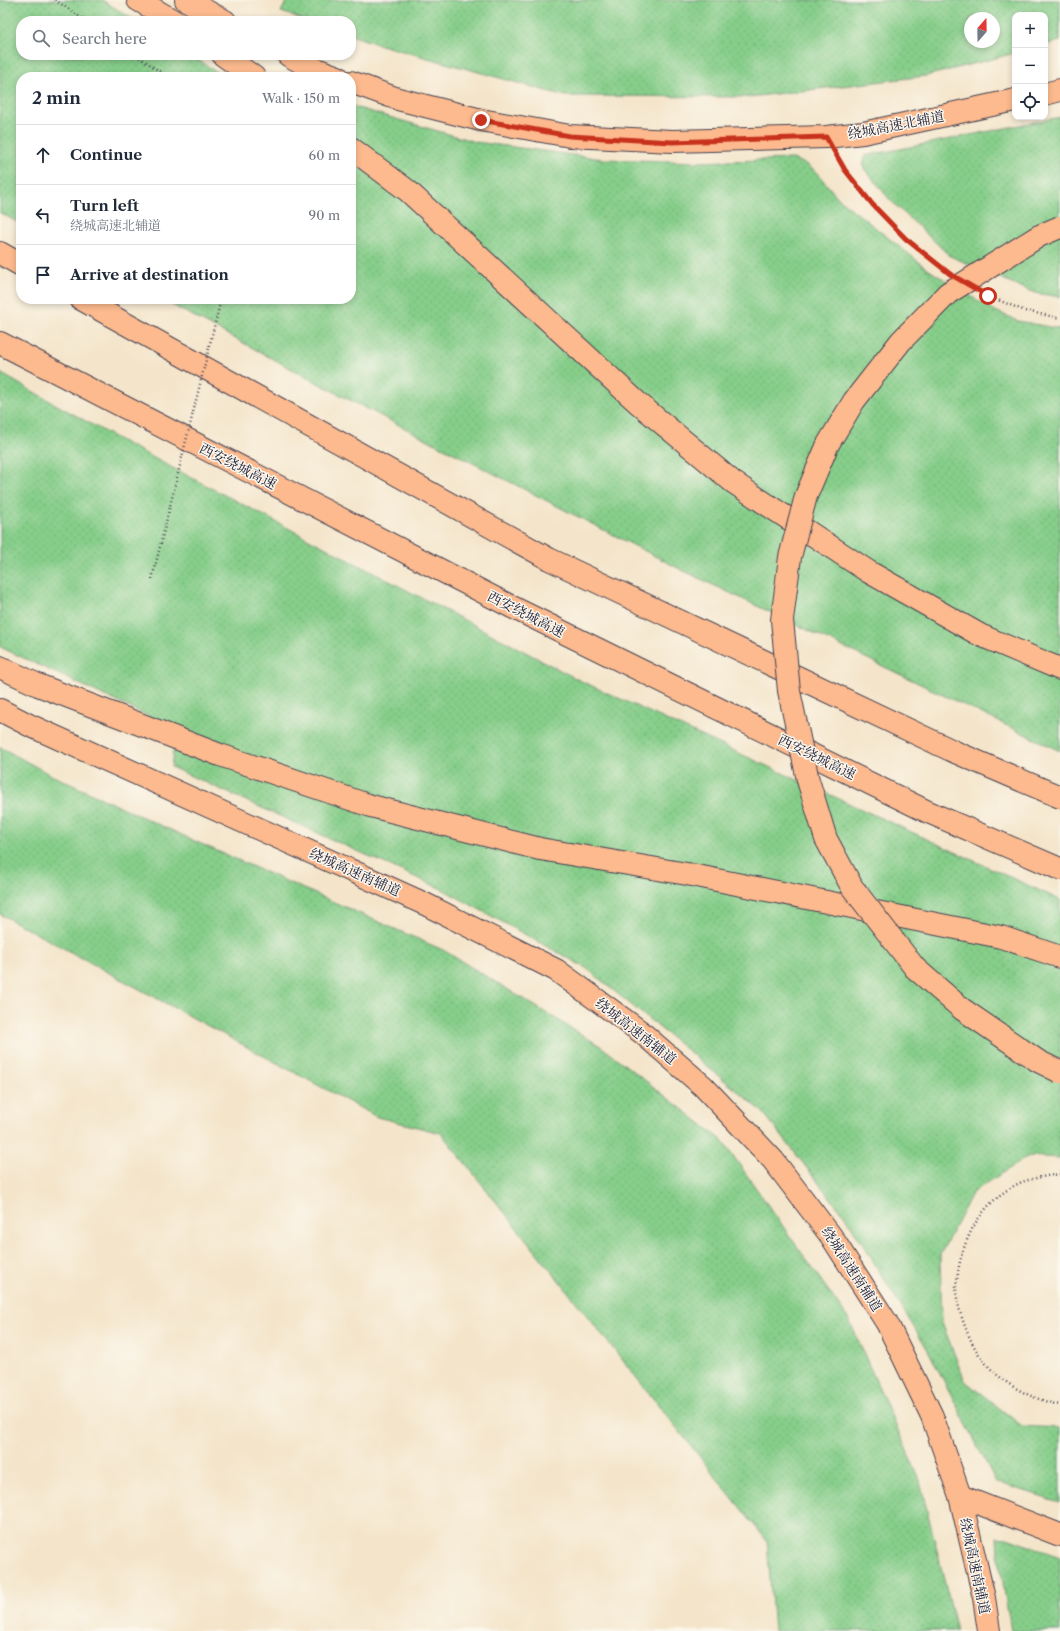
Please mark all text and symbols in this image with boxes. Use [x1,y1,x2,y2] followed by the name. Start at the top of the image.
[964,12,1000,48] north arrow
[1012,12,1048,120] map controls
[1012,12,1048,48] button: +
[16,16,356,60] search box
[30,27,52,49] icon: search
[62,29,147,48] text: Search here
[1012,48,1048,84] button: −
[1012,84,1048,120] button: locate
[32,88,81,108] text: 2 min
[262,90,340,106] text: Walk · 150 m
[846,107,946,143] street label: 绕城高速北辅道
[472,111,490,129] route end
[32,144,54,166] icon: ahead
[70,145,142,164] text: Continue
[309,147,340,163] text: 60 m
[70,196,139,215] text: Turn left
[32,204,54,226] icon: left
[309,207,340,223] text: 90 m
[70,217,161,233] text: 绕城高速北辅道
[32,264,54,286] icon: arrive
[70,265,229,284] text: Arrive at destination
[979,287,997,305] route start
[196,439,280,493] street label: 西安绕城高速
[484,587,568,641] street label: 西安绕城高速
[775,730,859,784] street label: 西安绕城高速
[307,844,403,900] street label: 绕城高速南辅道
[592,994,680,1068] street label: 绕城高速南辅道
[818,1223,886,1315] street label: 绕城高速南辅道
[956,1516,994,1616] street label: 绕城高速南辅道

